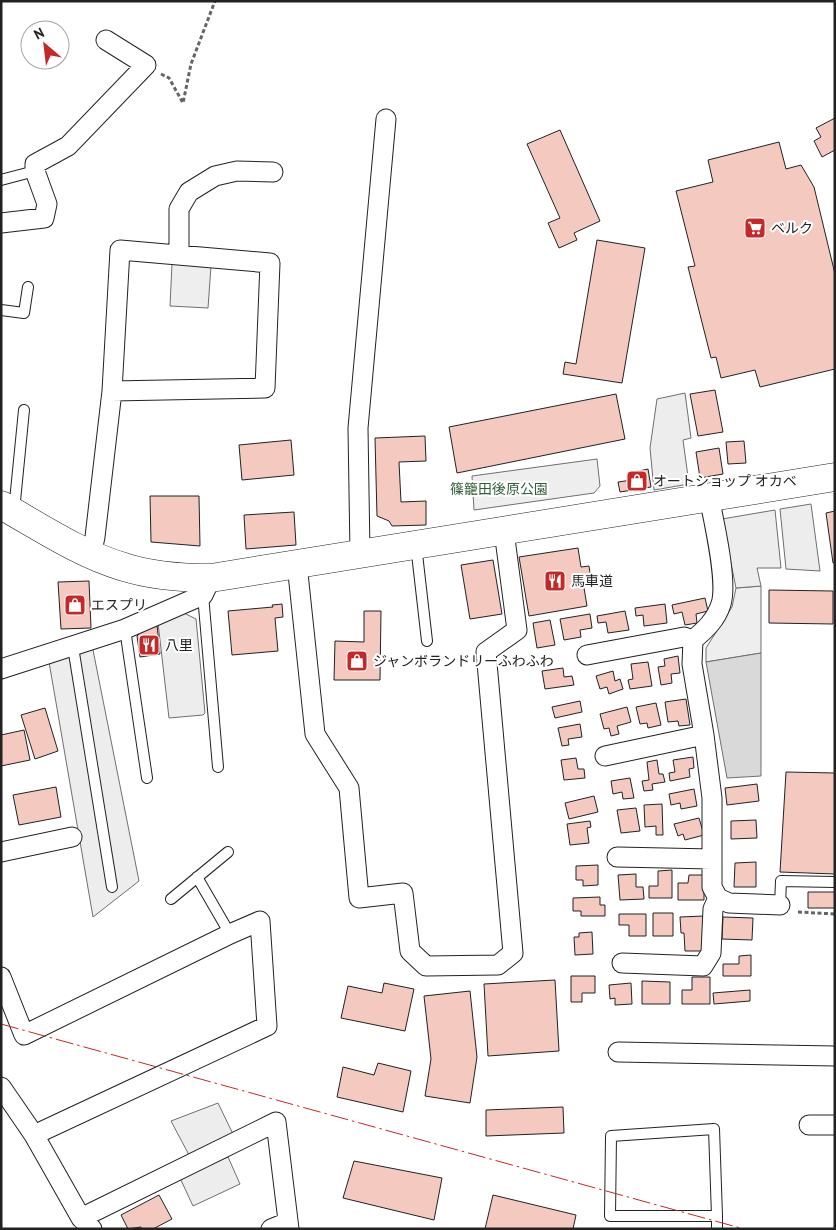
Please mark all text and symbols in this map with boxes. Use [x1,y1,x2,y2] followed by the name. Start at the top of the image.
[20,20,70,70] north arrow
[31,23,47,44] text: N
[743,216,767,240] supermarket icon: ベルク
[771,219,813,237] place label: ベルク
[625,469,649,493] shop icon: オートショップ オカベ
[653,472,797,490] place label: オートショップ オカベ
[450,480,548,498] park label: 篠籠田後原公園
[543,569,567,593] restaurant icon: 馬車道
[571,572,613,590] place label: 馬車道
[63,593,87,617] shop icon: エスプリ
[91,596,147,614] place label: エスプリ
[137,633,161,657] restaurant icon: 八里
[165,636,193,654] place label: 八里
[345,649,369,673] shop icon: ジャンボランドリーふわふわ
[373,652,554,670] place label: ジャンボランドリーふわふわ

